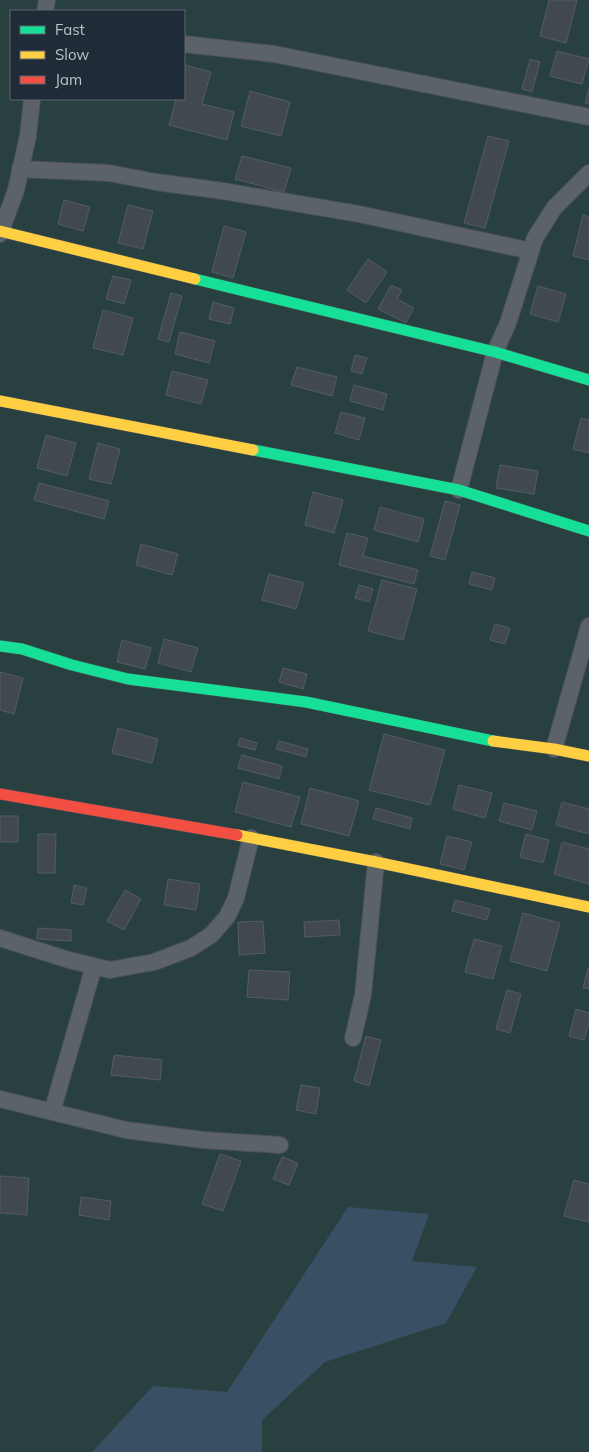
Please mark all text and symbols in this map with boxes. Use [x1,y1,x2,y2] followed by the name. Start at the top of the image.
[10,10,185,100] legend
[55,20,85,39] text: Fast
[55,45,89,64] text: Slow
[55,70,82,89] text: Jam

